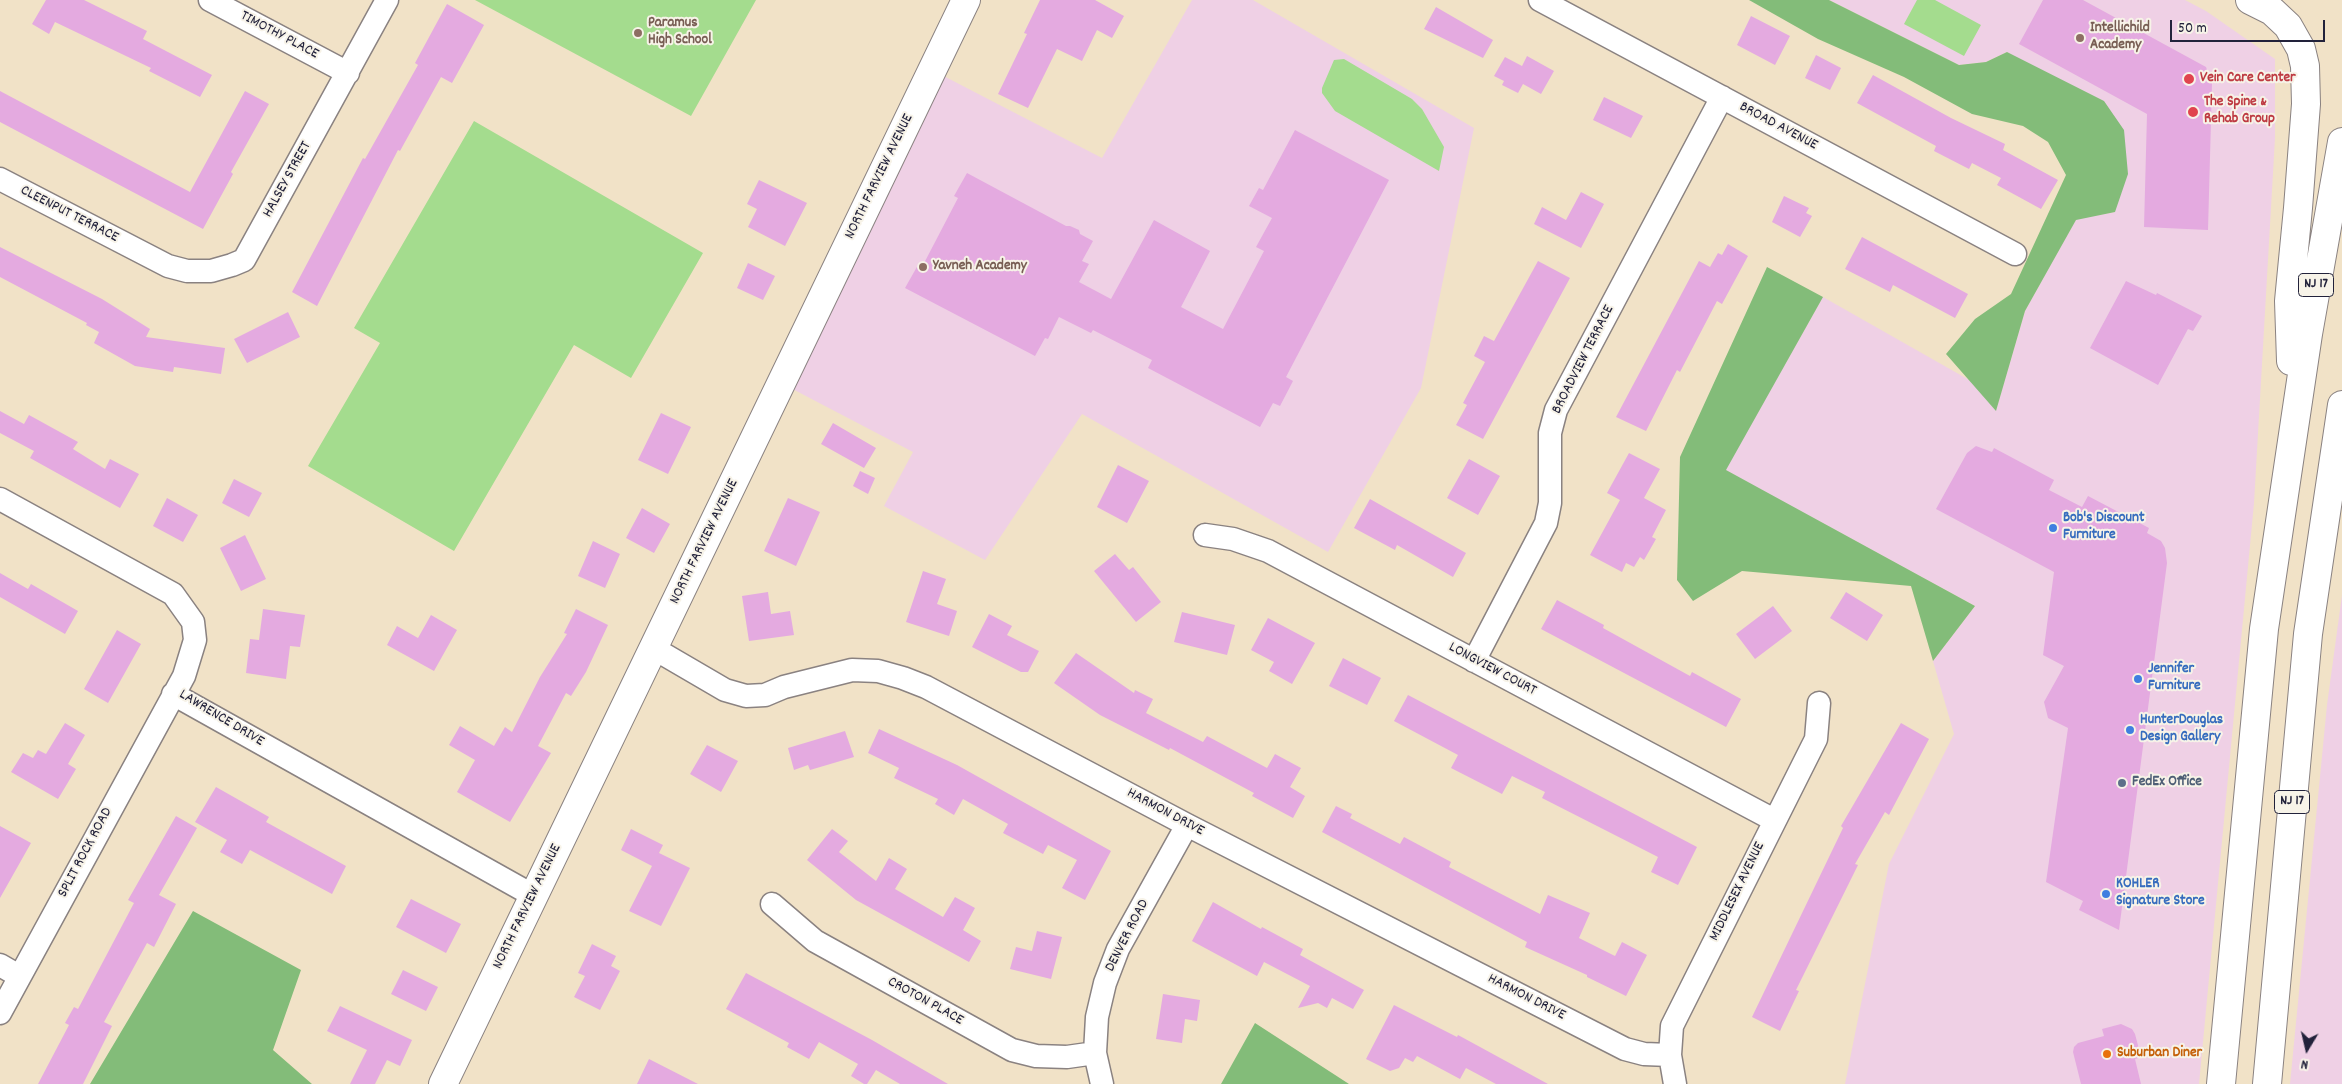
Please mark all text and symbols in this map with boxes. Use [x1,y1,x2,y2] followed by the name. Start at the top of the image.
[237,8,321,64] street label: TIMOTHY PLACE
[2172,10,2327,42] scale bar
[648,15,712,50] place label: Paramus High School
[2178,18,2207,40] text: 50 m
[2090,20,2150,55] place label: Intellichild Academy
[632,27,644,39] marker: Paramus High School
[2074,32,2086,44] marker: Intellichild Academy
[2200,70,2296,88] place label: Vein Care Center
[2182,72,2196,86] marker: Vein Care Center
[2204,94,2275,129] place label: The Spine & Rehab Group
[1736,99,1820,155] street label: BROAD AVENUE
[2186,105,2200,119] marker: The Spine & Rehab Group
[842,111,918,243] street label: NORTH FARVIEW AVENUE
[260,139,316,221] street label: HALSEY STREET
[17,182,121,248] street label: CLEENPUT TERRACE
[933,258,1027,276] place label: Yavneh Academy
[917,261,929,273] marker: Yavneh Academy
[2298,274,2334,296] road number: NJ 17
[1549,303,1619,417] street label: BROADVIEW TERRACE
[667,476,743,608] street label: NORTH FARVIEW AVENUE
[2063,510,2144,545] place label: Bob's Discount Furniture
[2047,522,2059,534] marker: Bob's Discount Furniture
[1445,639,1539,701] street label: LONGVIEW COURT
[2148,661,2201,696] place label: Jennifer Furniture
[2132,673,2144,685] marker: Jennifer Furniture
[175,687,267,751] street label: LAWRENCE DRIVE
[2140,712,2223,747] place label: HunterDouglas Design Gallery
[2124,724,2136,736] marker: HunterDouglas Design Gallery
[2132,774,2202,792] place label: FedEx Office
[2116,777,2128,789] marker: FedEx Office
[1123,785,1207,841] street label: HARMON DRIVE
[2274,790,2310,814] road number: NJ 17
[55,805,117,901] street label: SPLIT ROCK ROAD
[1706,840,1770,944] street label: MIDDLESEX AVENUE
[490,841,566,973] street label: NORTH FARVIEW AVENUE
[2116,876,2204,911] place label: KOHLER Signature Store
[2100,888,2112,900] marker: KOHLER Signature Store
[1102,897,1154,975] street label: DENVER ROAD
[1484,971,1568,1025] street label: HARMON DRIVE
[884,974,966,1030] street label: CROTON PLACE
[2282,1024,2332,1074] north arrow
[2117,1045,2202,1063] place label: Suburban Diner
[2101,1048,2113,1060] marker: Suburban Diner
[2300,1053,2310,1074] text: N

